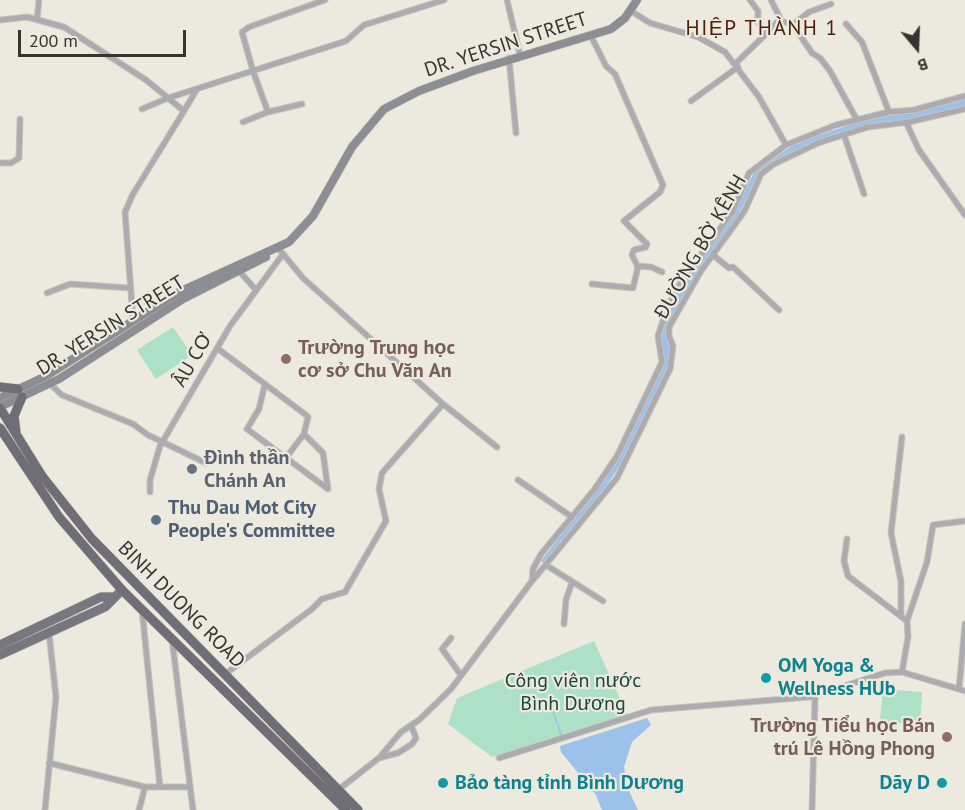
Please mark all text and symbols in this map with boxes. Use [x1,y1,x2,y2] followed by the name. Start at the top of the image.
[422,7,590,83] street label: DR. YERSIN STREET
[686,16,838,42] district label: HIỆP THÀNH 1
[21,18,189,56] scale bar
[887,18,947,78] north arrow
[29,29,78,52] text: 200 m
[915,54,931,76] text: B
[650,171,752,323] street label: ĐƯỜNG BỜ KÊNH
[33,271,189,381] street label: DR. YERSIN STREET
[168,329,218,391] street label: ÂU CƠ
[298,336,455,383] place label: Trường Trung học cơ sở Chu Văn An
[279,352,293,366] marker: Trường Trung học cơ sở Chu Văn An
[204,446,290,493] place label: Đình thần Chánh An
[185,462,199,476] marker: Đình thần Chánh An
[168,496,335,543] place label: Thu Dau Mot City People's Committee
[149,513,163,527] marker: Thu Dau Mot City People's Committee
[113,537,249,673] street label: BINH DUONG ROAD
[778,654,895,701] place label: OM Yoga & Wellness HUb
[505,669,641,716] park label: Công viên nước Bình Dương
[759,671,773,685] marker: OM Yoga & Wellness HUb
[750,714,935,761] place label: Trường Tiểu học Bán trú Lê Hồng Phong
[940,730,954,744] marker: Trường Tiểu học Bán trú Lê Hồng Phong
[455,771,684,795] place label: Bảo tàng tỉnh Bình Dương
[880,771,930,795] place label: Dãy D
[436,776,450,790] marker: Bảo tàng tỉnh Bình Dương
[935,776,949,790] marker: Dãy D

